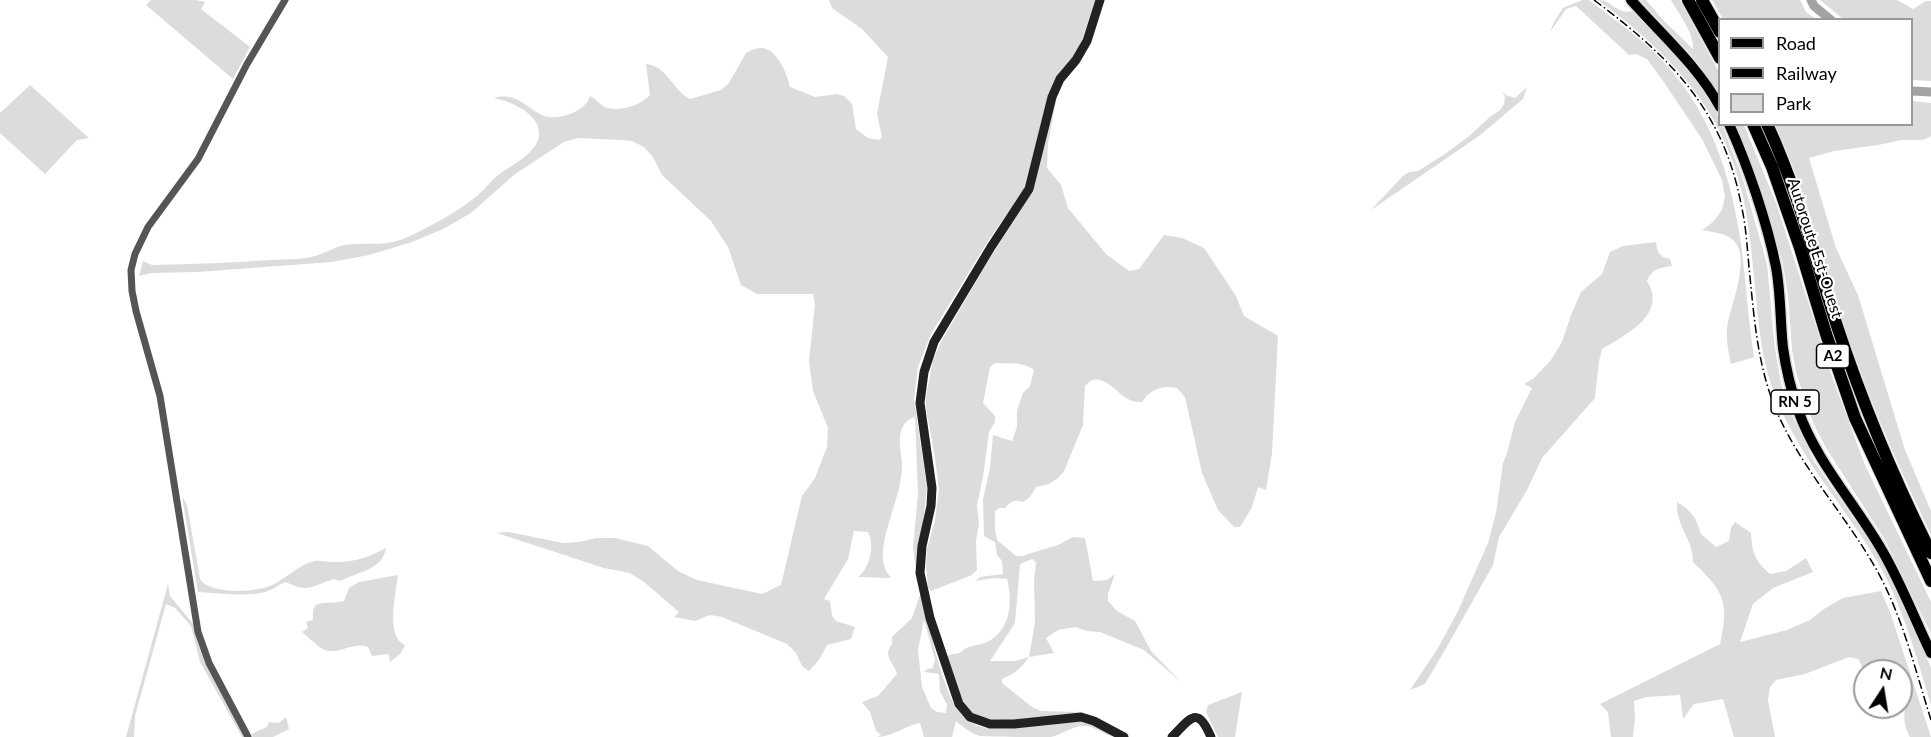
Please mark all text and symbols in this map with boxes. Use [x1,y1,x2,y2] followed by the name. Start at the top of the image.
[1718,18,1913,126] legend
[1776,32,1816,54] text: Road
[1776,62,1837,84] text: Railway
[1776,92,1811,114] text: Park
[1783,175,1847,321] street label: Autoroute Est-Ouest
[1816,344,1850,368] road number: A2
[1771,390,1819,414] road number: RN 5
[1853,659,1913,719] north arrow
[1878,662,1894,683] text: N

